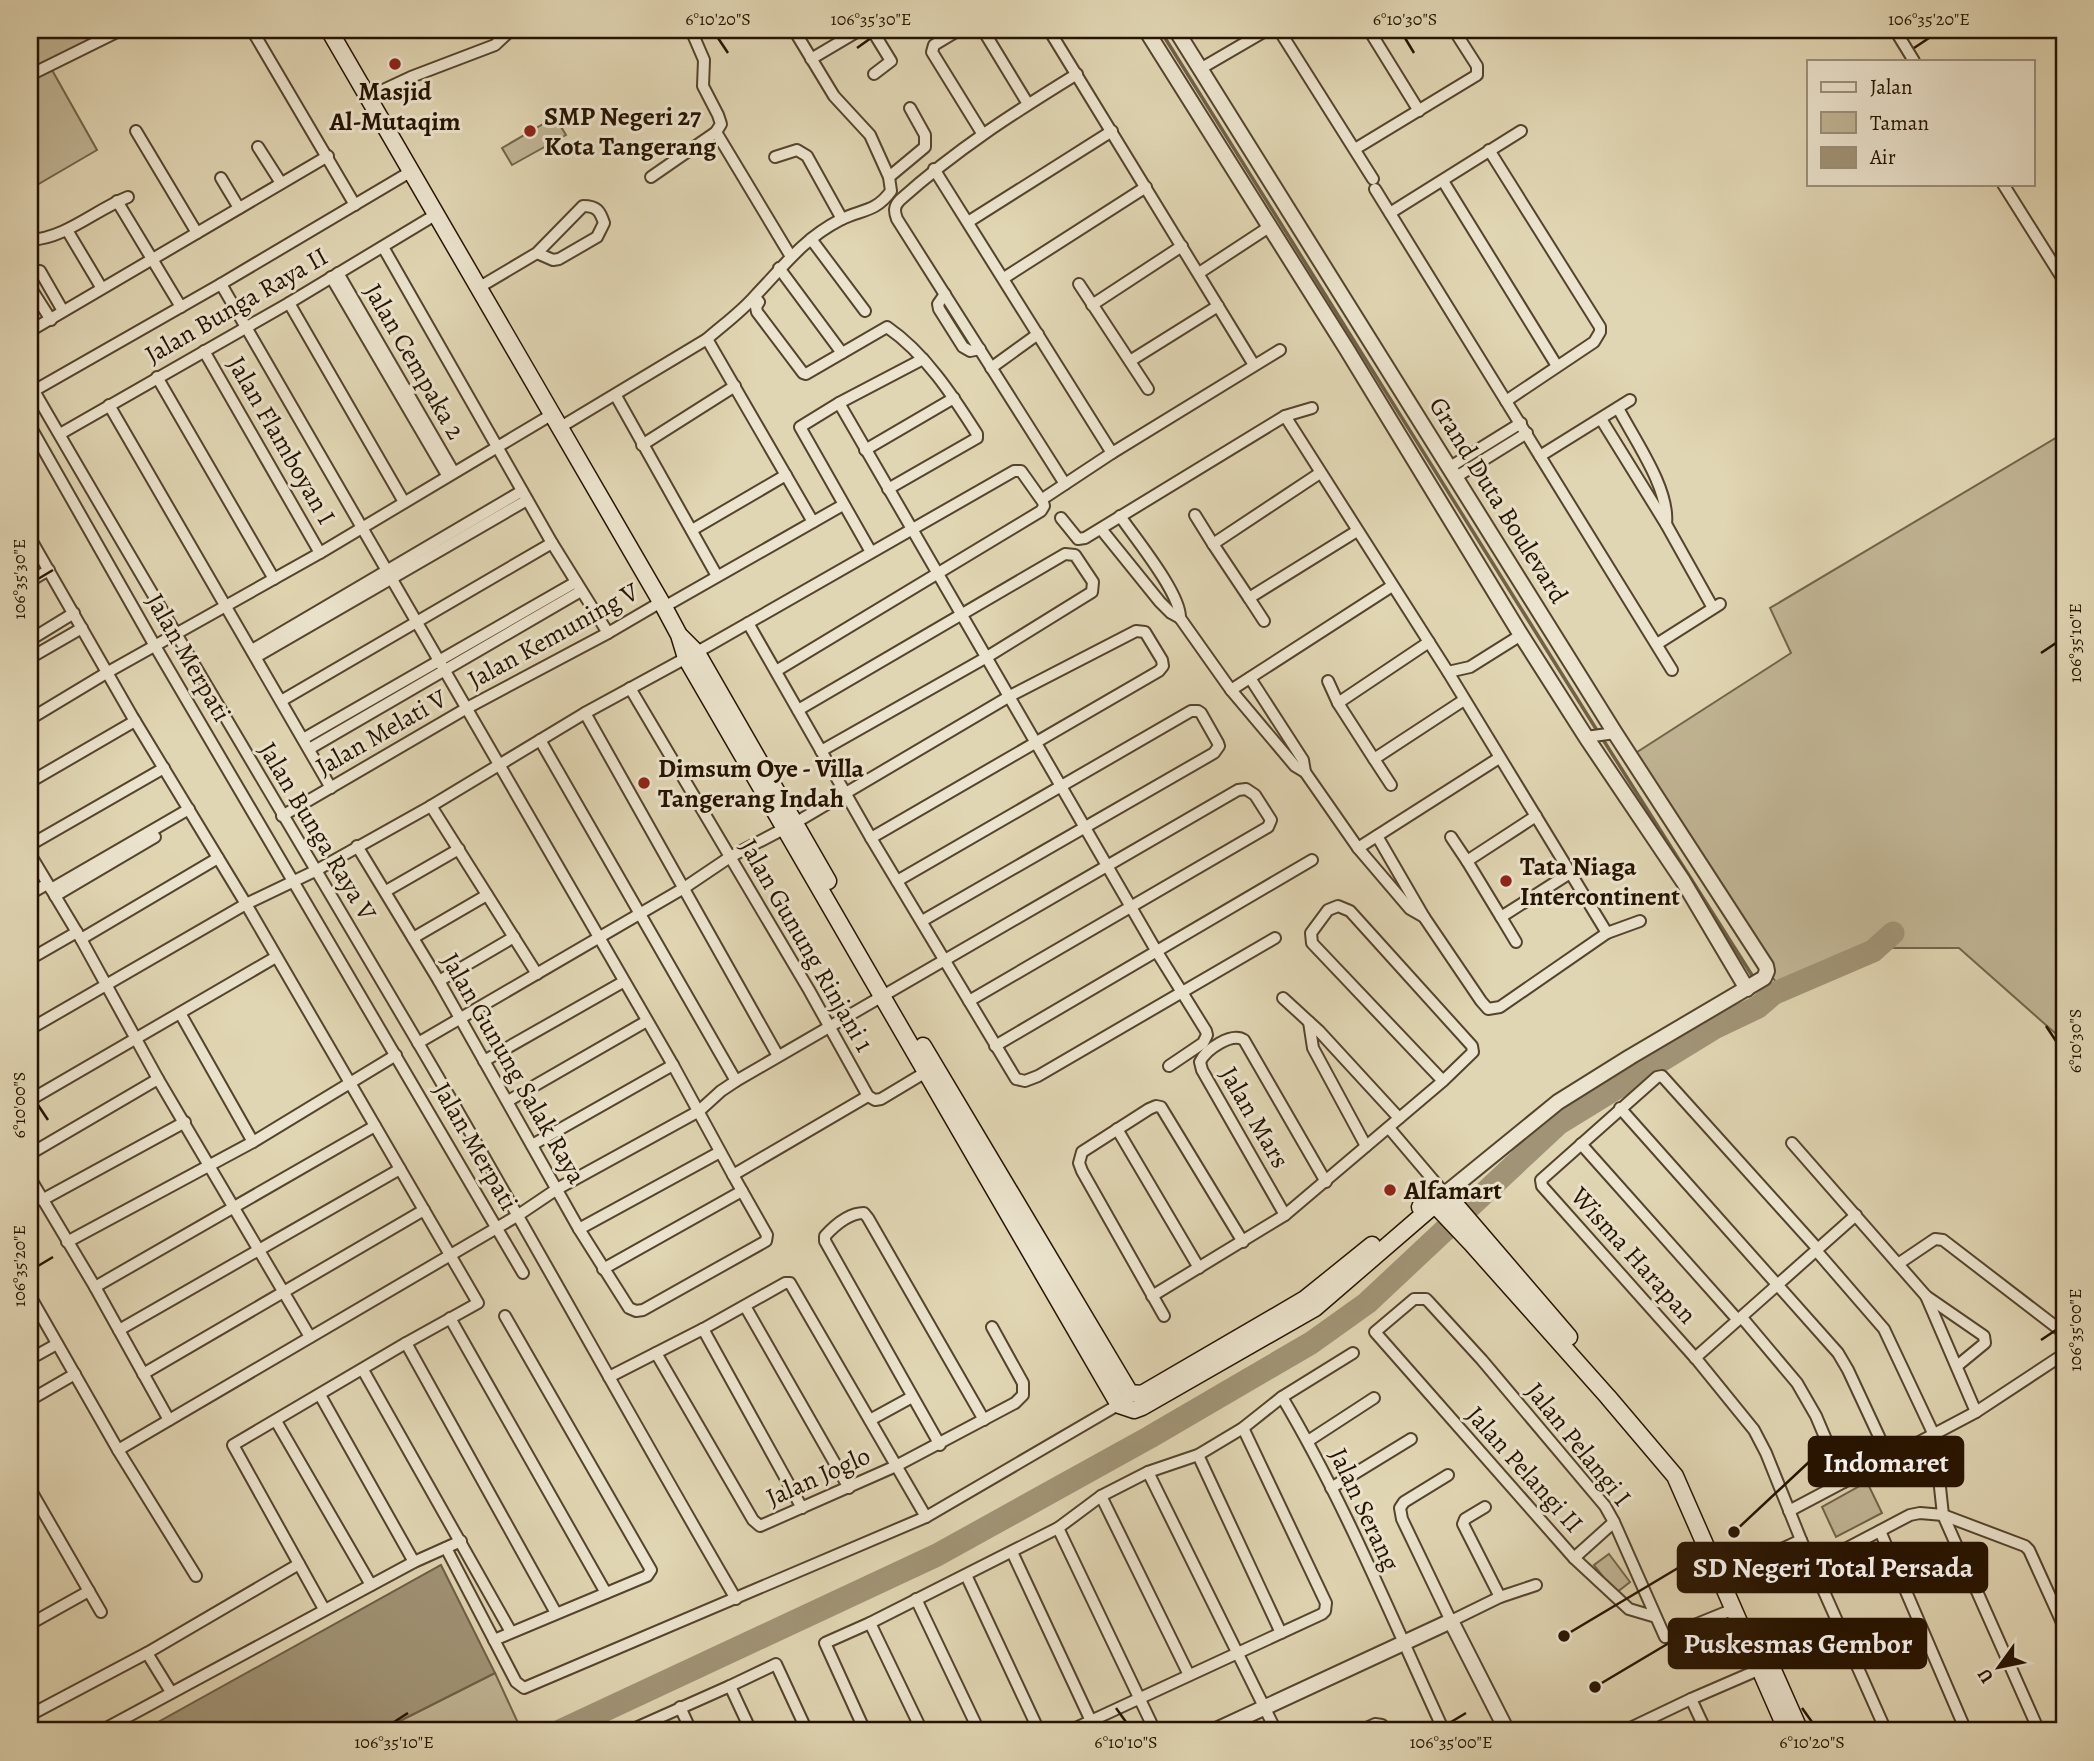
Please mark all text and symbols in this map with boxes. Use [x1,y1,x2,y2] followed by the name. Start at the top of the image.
[685,7,751,31] text: 6°10'20"S
[831,7,911,31] text: 106°35'30"E
[1373,7,1437,31] text: 6°10'30"S
[1888,7,1970,31] text: 106°35'20"E
[387,56,403,72] marker: Masjid Al-Mutaqim
[1807,60,2035,186] legend
[1870,73,1912,101] text: Jalan
[328,74,461,139] place label: Masjid Al-Mutaqim
[544,99,717,164] place label: SMP Negeri 27 Kota Tangerang
[1870,109,1929,137] text: Taman
[522,123,538,139] marker: SMP Negeri 27 Kota Tangerang
[1869,143,1896,171] text: Air
[138,239,334,372] street label: Jalan Bunga Raya II
[356,277,473,446] street label: Jalan Cempaka 2
[219,350,344,531] street label: Jalan Flamboyan I
[1421,390,1576,610] street label: Grand Duta Boulevard
[7,539,31,619] text: 106°35'30"E
[461,574,645,697] street label: Jalan Kemuning V
[138,587,239,728] street label: Jalan Merpati
[2063,603,2087,683] text: 106°35'10"E
[309,681,453,784] street label: Jalan Melati V
[250,735,385,927] street label: Jalan Bunga Raya V
[658,751,865,816] place label: Dimsum Oye - Villa Tangerang Indah
[636,775,652,791] marker: Dimsum Oye - Villa Tangerang Indah
[731,832,882,1058] street label: Jalan Gunung Rinjani 1
[1520,849,1680,914] place label: Tata Niaga Intercontinent
[1498,873,1514,889] marker: Tata Niaga Intercontinent
[433,946,594,1190] street label: Jalan Gunung Salak Raya
[2063,1009,2087,1073] text: 6°10'30"S
[1211,1060,1298,1174] street label: Jalan Mars
[7,1072,31,1138] text: 6°10'00"S
[425,1076,526,1217] street label: Jalan Merpati
[1403,1173,1502,1208] place label: Alfamart
[1562,1179,1705,1331] street label: Wisma Harapan
[1382,1182,1398,1198] marker: Alfamart
[7,1225,31,1307] text: 106°35'20"E
[2063,1288,2087,1372] text: 106°35'00"E
[1518,1375,1639,1514] street label: Jalan Pelangi I
[1458,1398,1591,1540] street label: Jalan Pelangi II
[1809,1437,1963,1486] callout: Indomaret
[761,1438,876,1515] street label: Jalan Joglo
[1321,1442,1408,1576] street label: Jalan Serang
[1823,1444,1949,1482] text: Indomaret
[1678,1543,1987,1592] callout: SD Negeri Total Persada
[1693,1549,1974,1587] text: SD Negeri Total Persada
[1669,1619,1926,1668] callout: Puskesmas Gembor
[1683,1625,1913,1663] text: Puskesmas Gembor
[1965,1632,2035,1702] north arrow
[1971,1663,2000,1688] text: U
[354,1730,434,1754] text: 106°35'10"E
[1094,1730,1158,1754] text: 6°10'10"S
[1409,1730,1493,1754] text: 106°35'00"E
[1779,1730,1845,1754] text: 6°10'20"S

